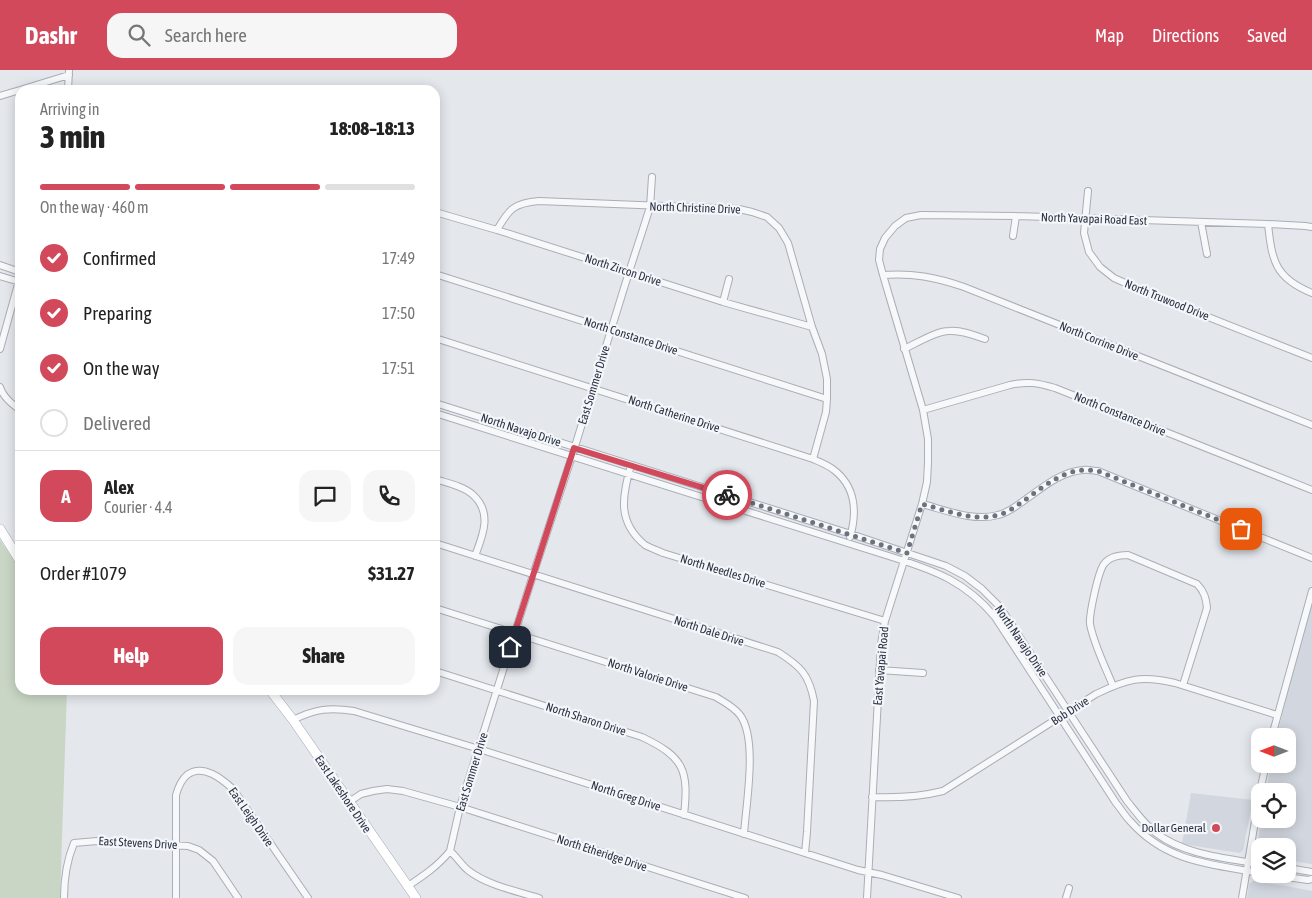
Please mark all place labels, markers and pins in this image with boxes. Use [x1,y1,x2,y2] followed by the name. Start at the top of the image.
[1220,508,1262,550] pin
[489,626,531,668] pin
[1141,821,1207,835] place label: Dollar General
[1210,822,1222,834] marker: Dollar General

